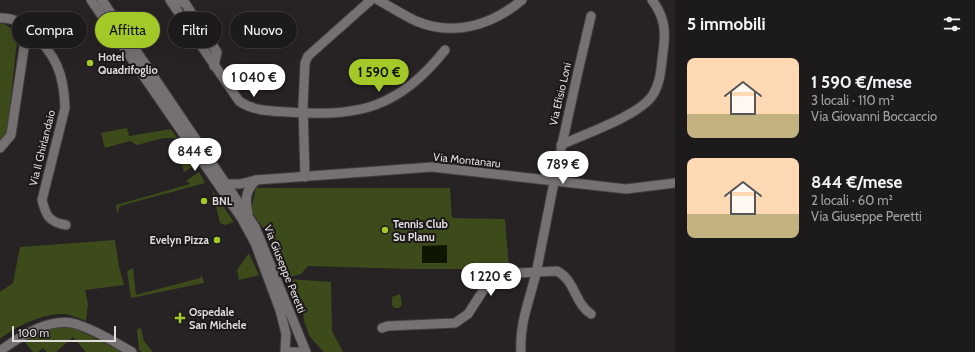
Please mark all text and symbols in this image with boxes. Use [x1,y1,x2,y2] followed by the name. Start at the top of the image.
[12,12,87,48] chip: Compra
[95,12,160,48] chip: Affitta
[168,12,222,48] chip: Filtri
[230,12,297,48] chip: Nuovo
[941,13,963,35] icon: filters
[687,14,766,34] text: 5 immobili
[98,50,158,77] place label: Hotel Quadrifoglio
[85,58,95,68] marker: Hotel Quadrifoglio
[342,59,416,93] pin: 1 590 €
[546,61,574,127] street label: Via Efisio Loni
[217,64,291,98] pin: 1 040 €
[358,64,400,80] text: 1 590 €
[231,69,277,85] text: 1 040 €
[811,72,912,92] text: 1 590 €/mese
[719,74,767,122] icon: home
[811,92,894,108] text: 3 locali · 110 m²
[26,108,58,188] street label: Via Il Ghirlandaio
[811,108,937,124] text: Via Giovanni Boccaccio
[167,138,223,172] pin: 844 €
[177,143,213,159] text: 844 €
[433,149,502,171] street label: Via Montanaru
[535,151,591,185] pin: 789 €
[546,156,580,172] text: 789 €
[811,172,902,192] text: 844 €/mese
[719,174,767,222] icon: home
[811,192,893,208] text: 2 locali · 60 m²
[212,194,233,208] place label: BNL
[199,196,209,206] marker: BNL
[811,208,922,224] text: Via Giuseppe Peretti
[393,217,448,244] place label: Tennis Club Su Planu
[261,223,309,315] street label: Via Giuseppe Peretti
[380,225,390,235] marker: Tennis Club Su Planu
[149,233,210,247] place label: Evelyn Pizza
[212,235,222,245] marker: Evelyn Pizza
[454,263,528,297] pin: 1 220 €
[470,268,512,284] text: 1 220 €
[189,305,247,332] place label: Ospedale San Michele
[174,312,186,324] marker: Ospedale San Michele
[12,324,116,343] scale bar
[18,326,49,340] text: 100 m

